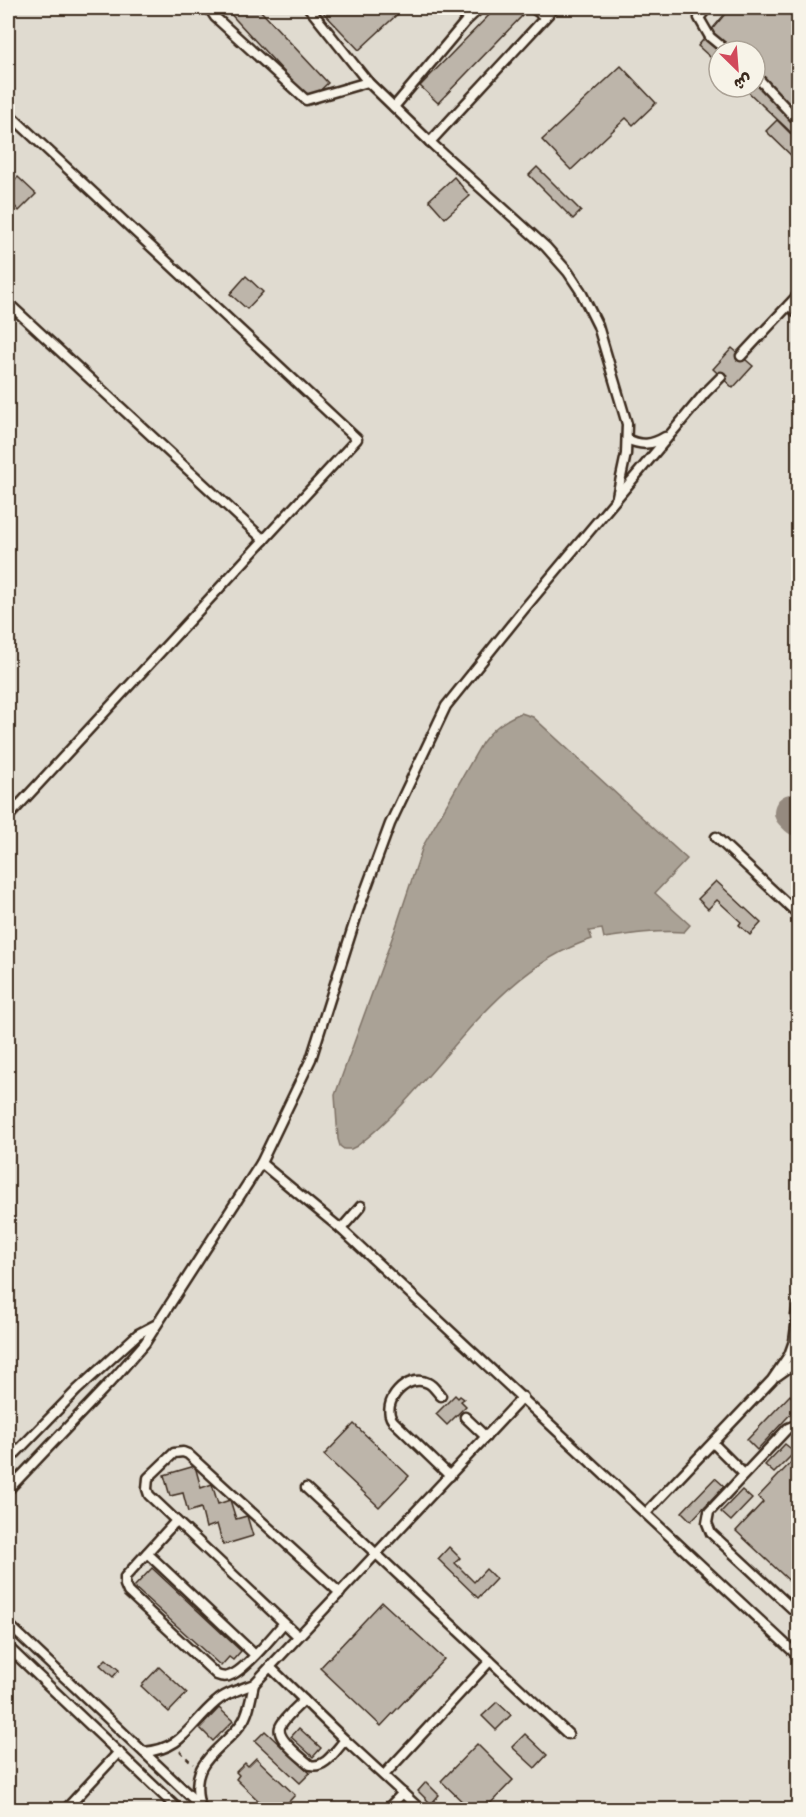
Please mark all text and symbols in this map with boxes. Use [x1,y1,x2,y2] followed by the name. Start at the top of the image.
[707,39,767,99] north arrow
[731,69,756,96] text: ش

